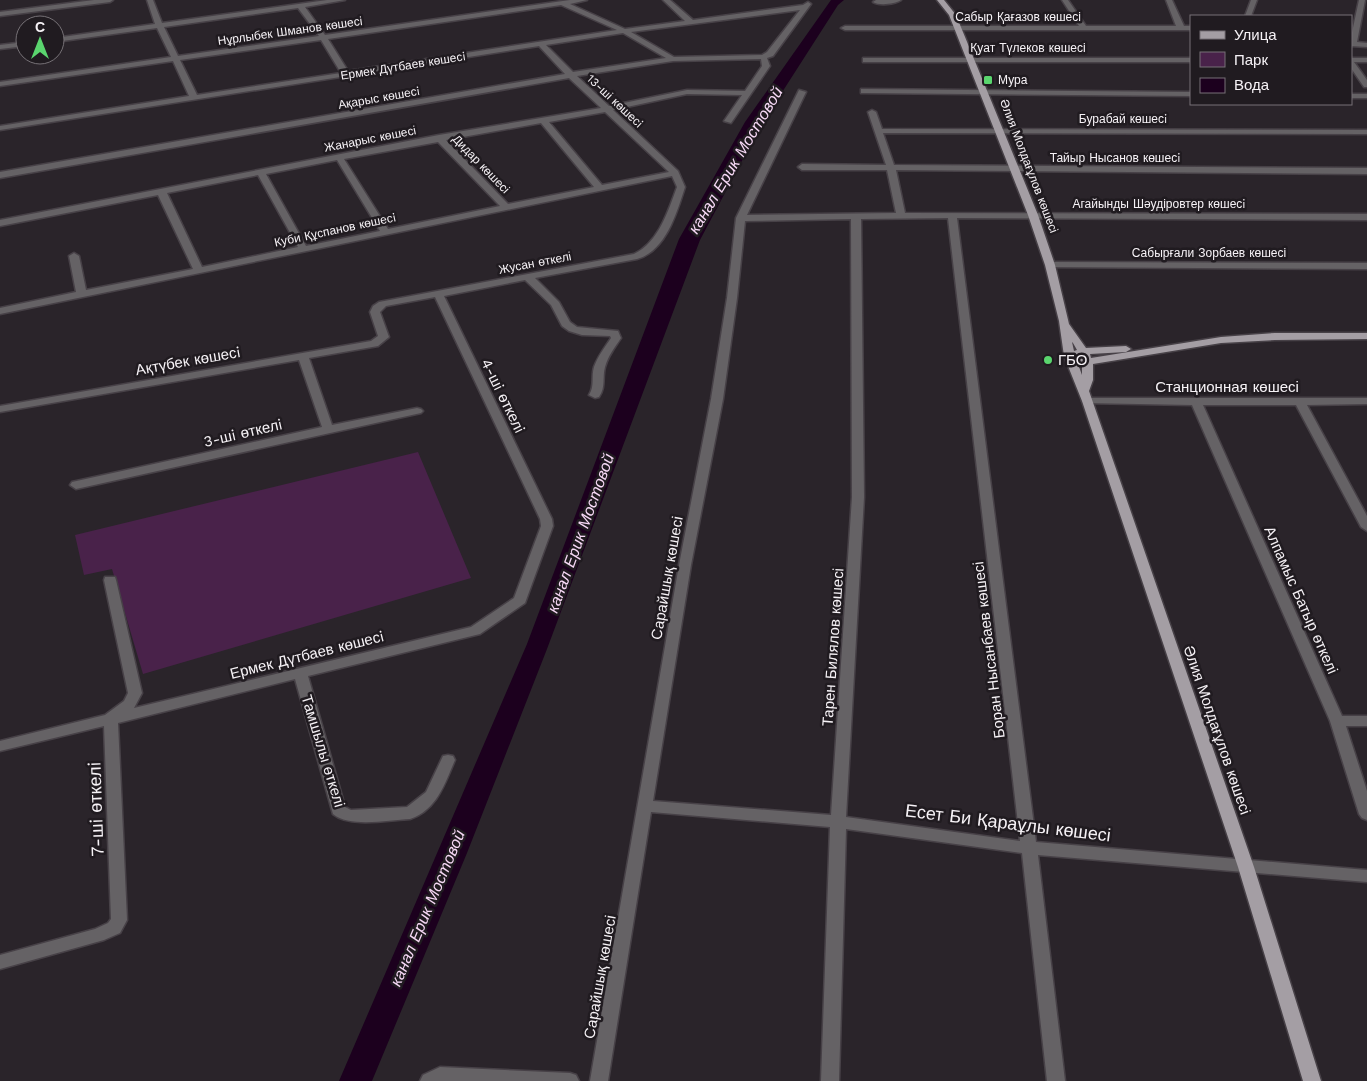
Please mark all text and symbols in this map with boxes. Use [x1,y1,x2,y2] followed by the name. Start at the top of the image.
[955,10,1081,24] street label: Сабыр Қағазов көшесі
[217,14,363,48] street label: Нұрлыбек Шманов көшесі
[15,15,65,65] north arrow
[1190,15,1352,105] legend
[35,19,45,35] text: С
[1234,26,1277,44] text: Улица
[970,41,1086,55] street label: Қуат Түлеков көшесі
[339,49,467,83] street label: Ермек Дүтбаев көшесi
[1234,51,1268,69] text: Парк
[584,71,646,131] street label: 13-ші көшесi
[998,73,1028,87] place label: Мура
[982,74,994,86] marker: Мура
[1234,76,1270,94] text: Вода
[684,83,787,237] water label: канал Ерик Мостовой
[337,84,421,112] street label: Ақарыс көшесi
[997,97,1061,235] street label: Әлия Молдағұлов көшесі
[1079,112,1167,126] street label: Бурабай көшесi
[323,123,417,155] street label: Жанарыс көшесі
[450,132,512,196] street label: Дидар көшесі
[1050,151,1180,165] street label: Тайыр Нысанов көшесi
[1072,197,1246,211] street label: Агайынды Шәудіровтер көшесi
[273,210,397,250] street label: Куби Құспанов көшесi
[1132,246,1286,260] street label: Сабырғали Зорбаев көшесі
[497,249,573,277] street label: Жусан өткелі
[134,343,242,379] street label: Ақтүбек көшесi
[1058,351,1087,369] place label: ГБО
[1042,354,1054,366] marker: ГБО
[477,356,529,436] street label: 4-шi өткелi
[1155,378,1299,396] street label: Станционная көшесі
[202,415,284,451] street label: 3-шi өткелi
[543,451,618,615] water label: канал Ерик Мостовой
[647,515,687,641] street label: Сарайшық көшесі
[1260,523,1342,677] street label: Алпамыс Батыр өткелі
[969,560,1009,740] street label: Боран Нысанбаев көшесі
[818,567,848,727] street label: Тарен Билялов көшесі
[228,627,386,683] street label: Ермек Дүтбаев көшесi
[1180,643,1254,817] street label: Әлия Молдағұлов көшесі
[297,693,349,809] street label: Тамшылы өткелі
[83,761,108,857] street label: 7-шi өткелi
[904,799,1112,846] street label: Есет Би Қараұлы көшесі
[386,827,469,989] water label: канал Ерик Мостовой
[580,914,620,1040] street label: Сарайшық көшесі

